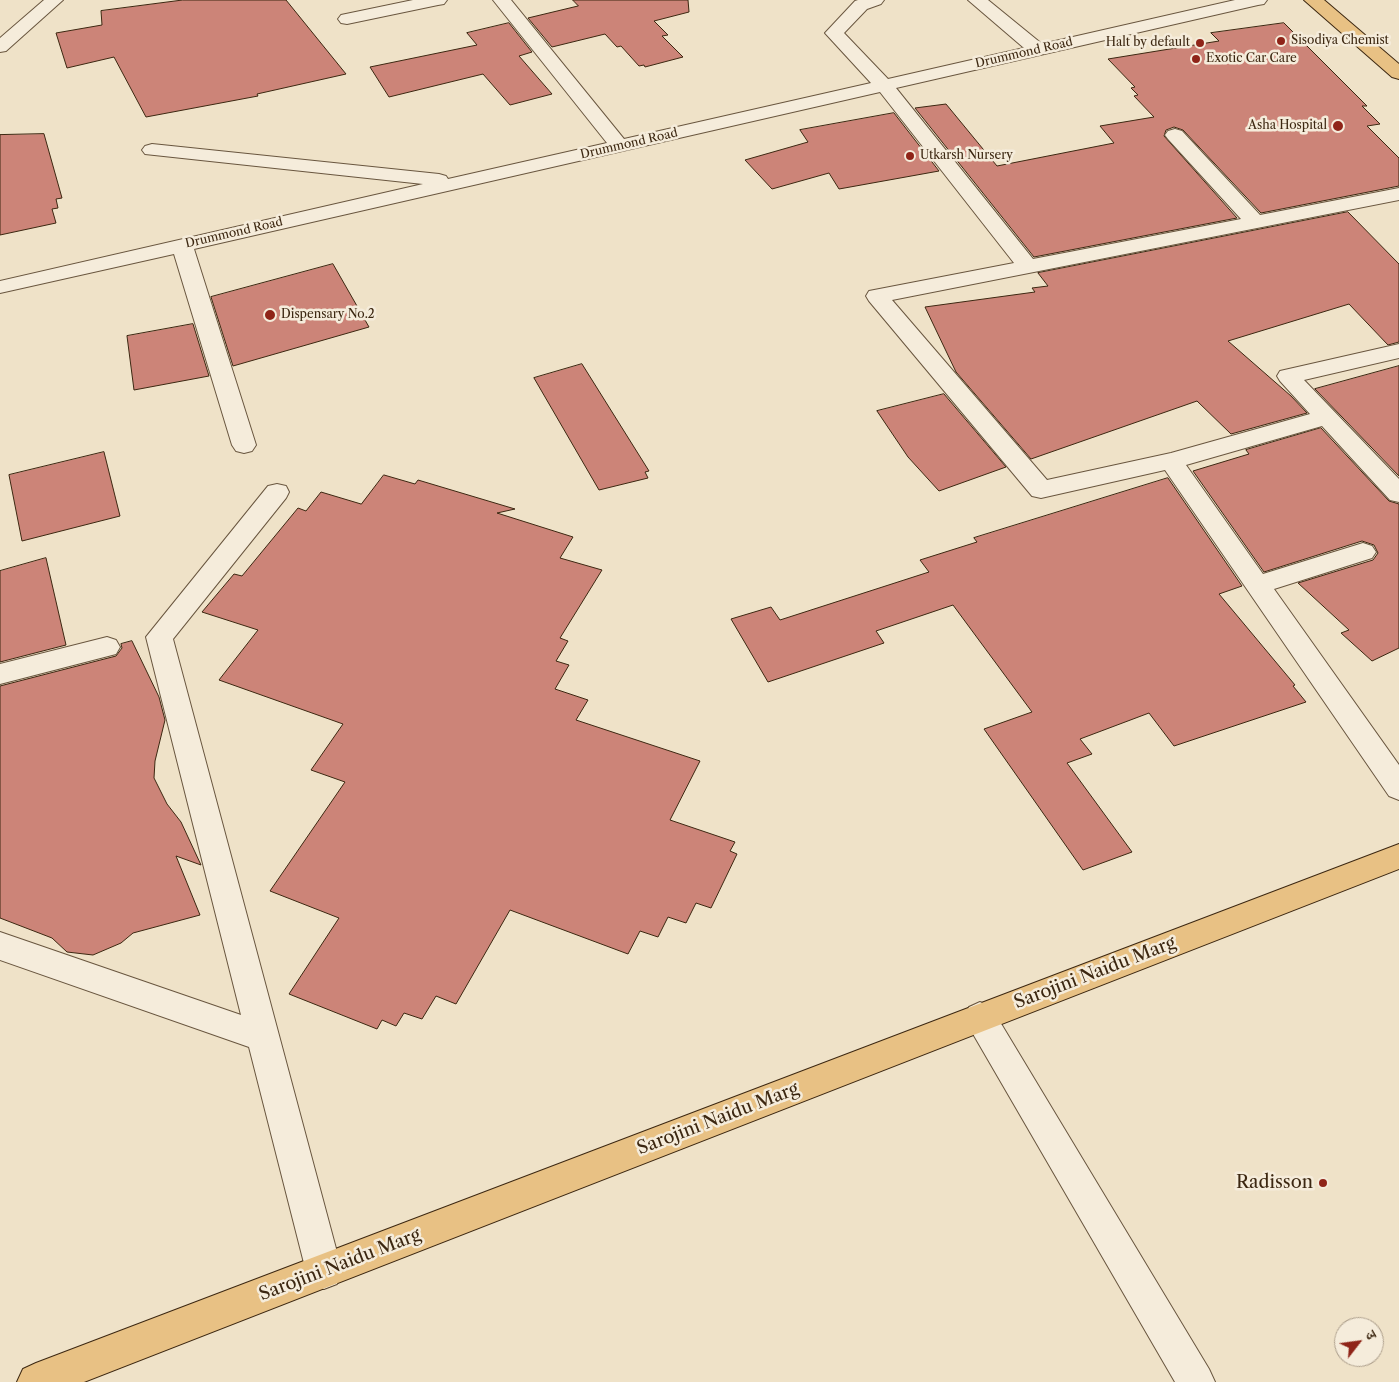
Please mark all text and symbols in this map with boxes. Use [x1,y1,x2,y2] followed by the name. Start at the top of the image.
[1291,34,1389,48] place label: Sisodiya Chemist
[974,35,1074,71] street label: Drummond Road
[1275,35,1287,47] marker: Sisodiya Chemist
[1106,36,1190,50] place label: Halt by default
[1194,37,1206,49] marker: Halt by default
[1206,52,1297,66] place label: Exotic Car Care
[1190,53,1202,65] marker: Exotic Car Care
[1248,119,1327,133] place label: Asha Hospital
[1331,119,1345,133] marker: Asha Hospital
[579,126,679,162] street label: Drummond Road
[920,149,1013,163] place label: Utkarsh Nursery
[904,150,916,162] marker: Utkarsh Nursery
[184,215,284,251] street label: Drummond Road
[263,308,277,322] marker: Dispensary No.2
[281,308,375,322] place label: Dispensary No.2
[1011,932,1179,1014] street label: Sarojini Naidu Marg
[634,1078,802,1160] street label: Sarojini Naidu Marg
[1236,1172,1313,1194] place label: Radisson
[1317,1177,1329,1189] marker: Radisson
[256,1224,424,1306] street label: Sarojini Naidu Marg
[1334,1317,1384,1367] north arrow
[1362,1327,1381,1343] text: उ

